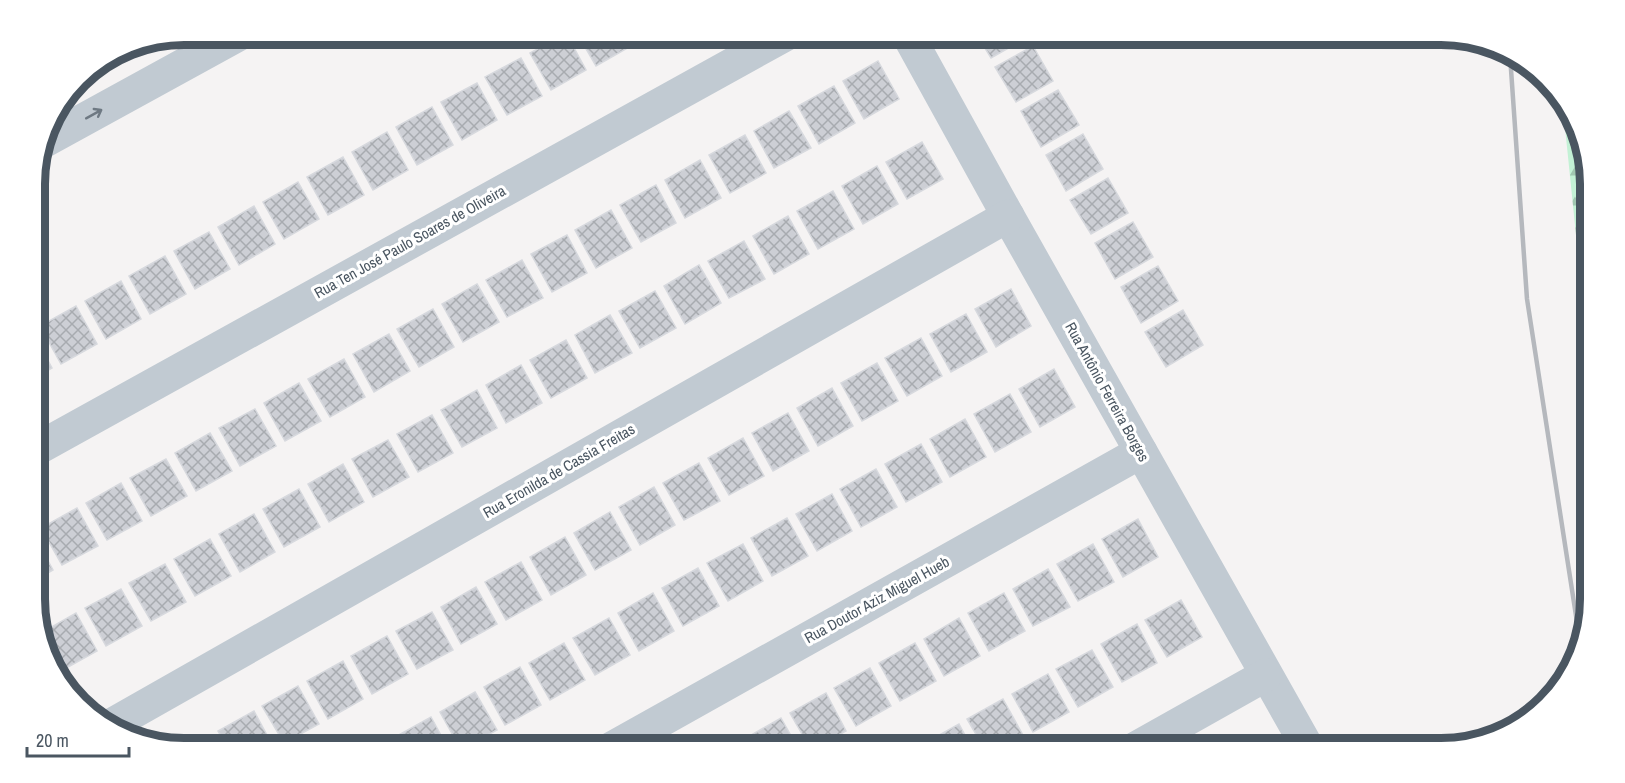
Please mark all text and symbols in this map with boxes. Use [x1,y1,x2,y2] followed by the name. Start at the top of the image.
[85,108,103,119] one-way arrow
[310,180,509,303] street label: Rua Ten José Paulo Soares de Oliveira
[1060,318,1155,465] street label: Rua Antônio Ferreira Borges
[479,418,639,523] street label: Rua Eronilda de Cassia Freitas
[801,551,953,648] street label: Rua Doutor Aziz Miguel Hueb
[27,720,129,758] scale bar
[36,728,69,753] text: 20 m

